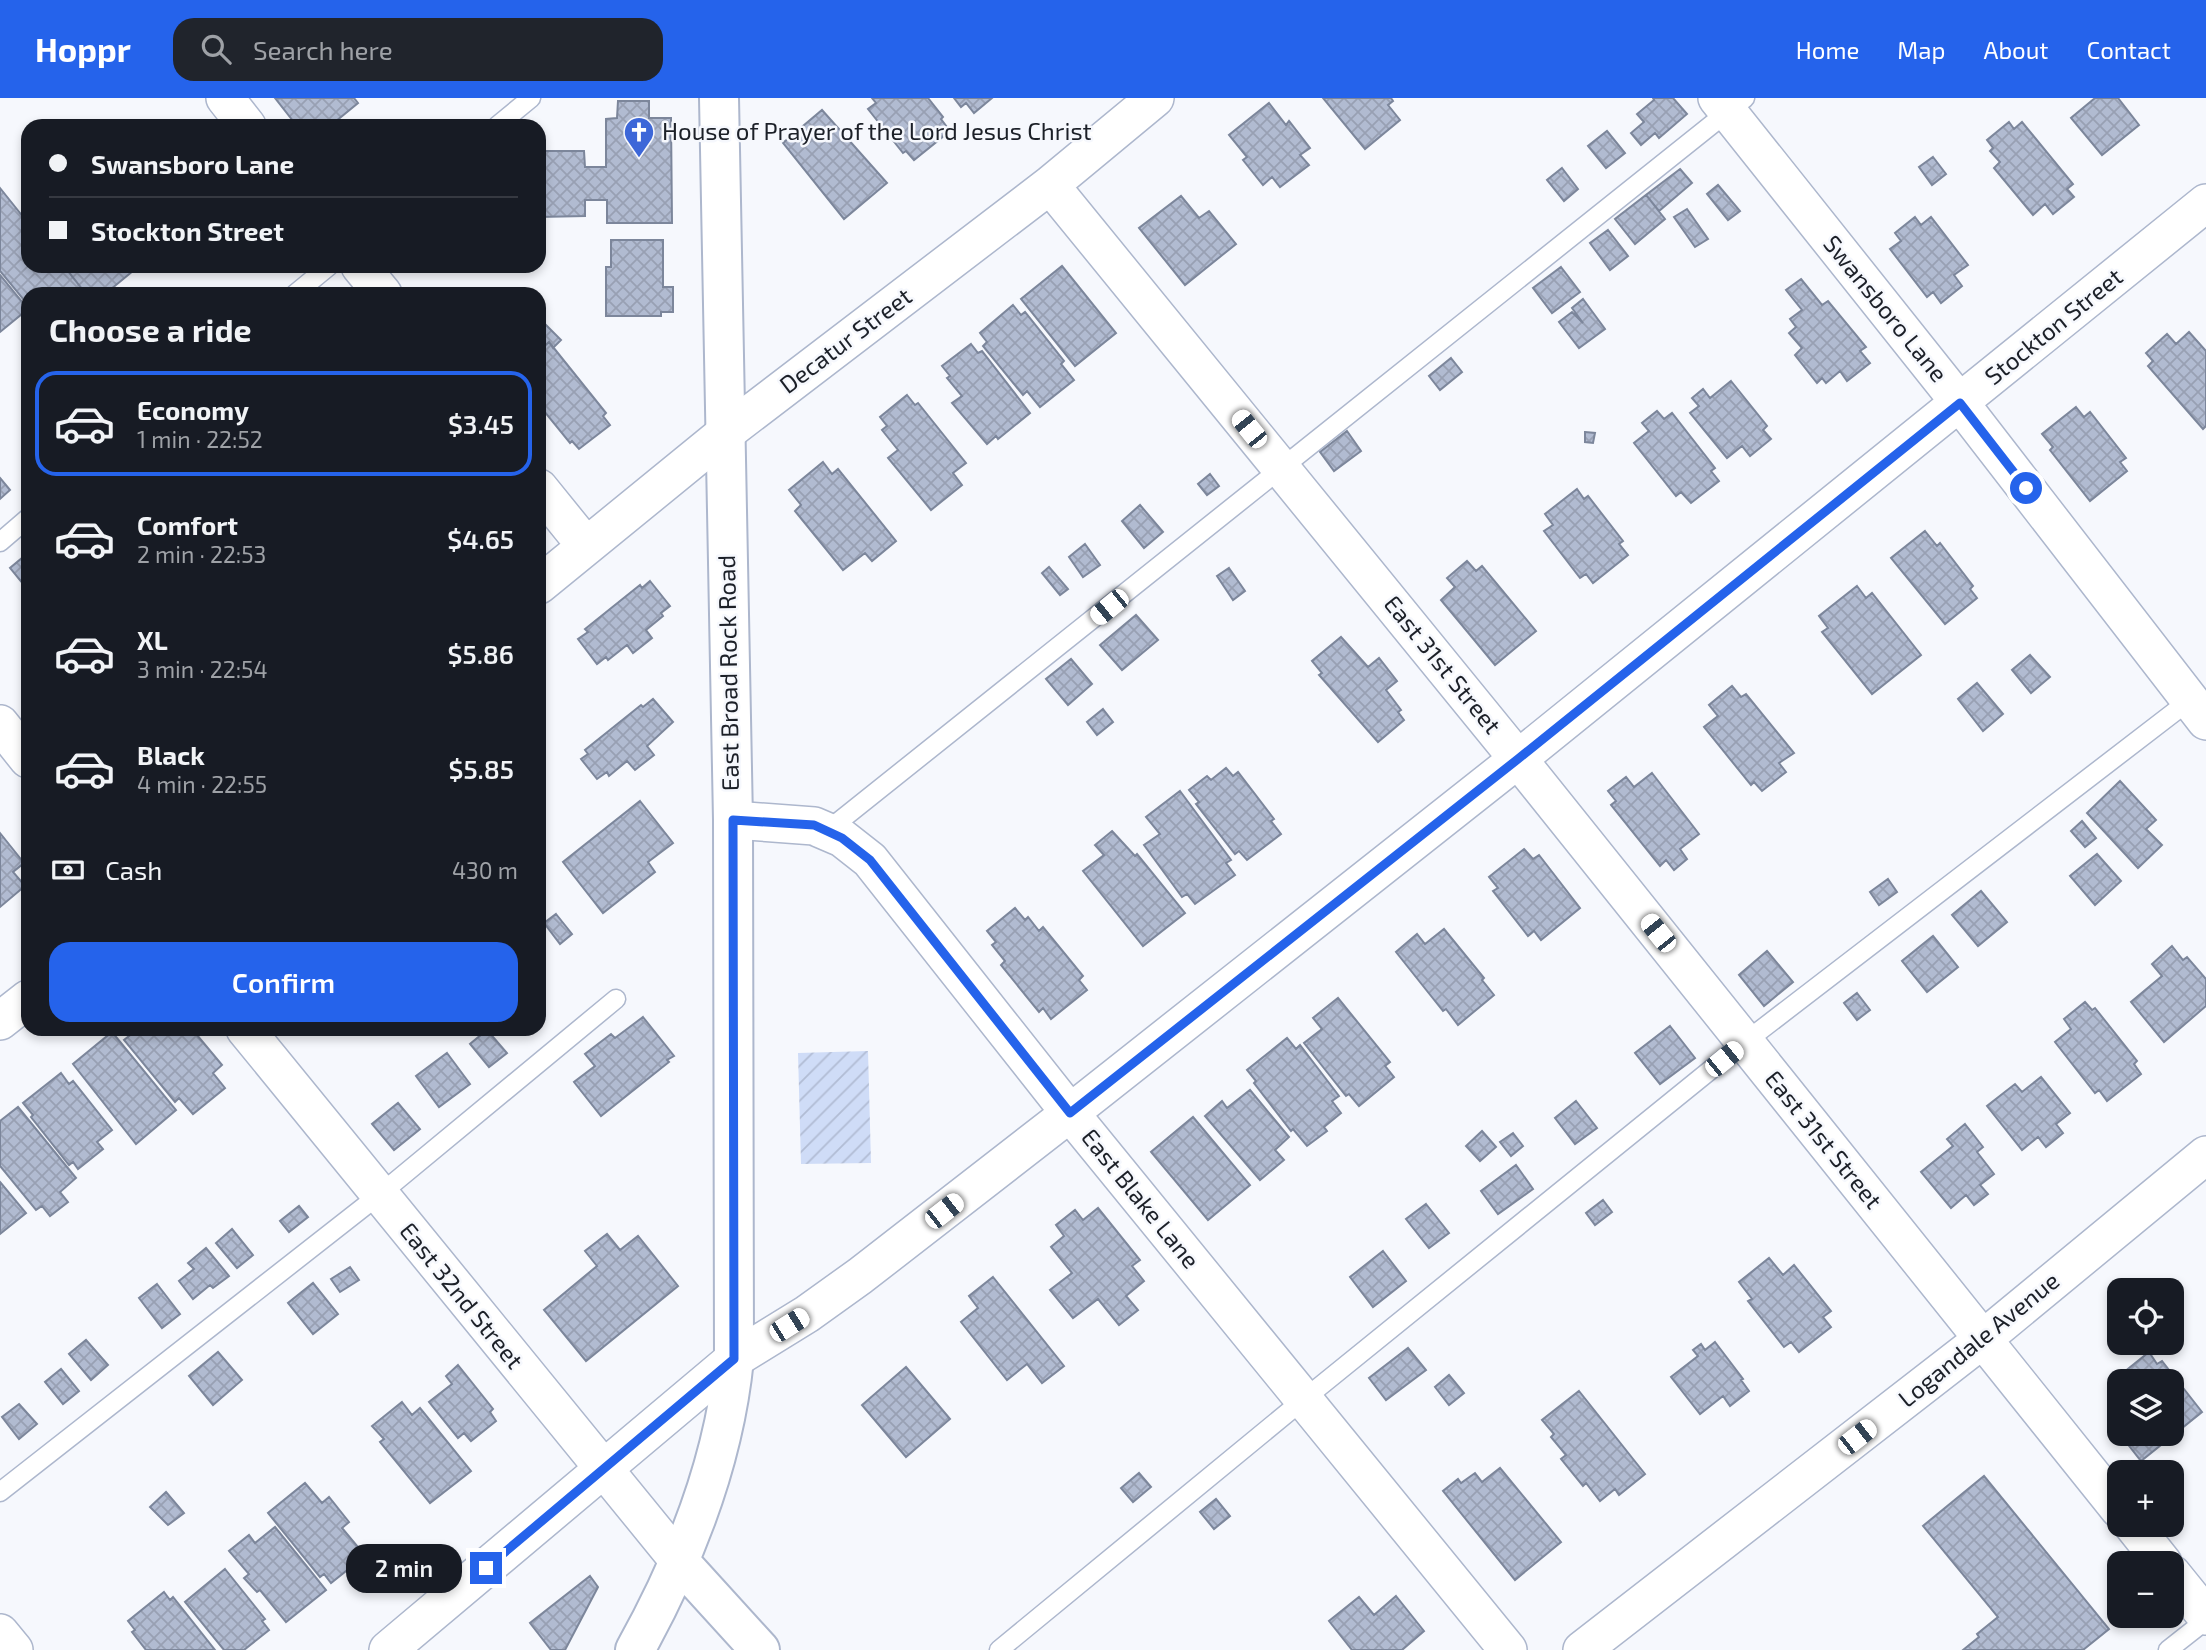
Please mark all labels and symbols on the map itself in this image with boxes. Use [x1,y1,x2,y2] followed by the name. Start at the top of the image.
[622,115,656,159] church icon: House of Prayer of the Lord Jesus Christ
[662,116,1092,145] place label: House of Prayer of the Lord Jesus Christ
[1818,229,1954,387] street label: Swansboro Lane
[1978,261,2128,390] street label: Stockton Street
[773,281,917,399] street label: Decatur Street
[1228,406,1271,452] car
[2010,472,2042,504] route start
[711,555,744,791] street label: East Broad Rock Road
[1087,586,1132,628] car
[1379,589,1508,739] street label: East 31st Street
[1637,910,1680,956] car
[1702,1038,1747,1080] car
[1760,1064,1889,1214] street label: East 31st Street
[1076,1123,1206,1274] street label: East Blake Lane
[921,1190,968,1232] car
[394,1216,530,1374] street label: East 32nd Street
[1892,1265,2064,1413] street label: Logandale Avenue
[766,1305,813,1345] car
[1834,1416,1881,1458] car
[346,1544,462,1592] callout: 2 min
[470,1552,502,1584] route end

